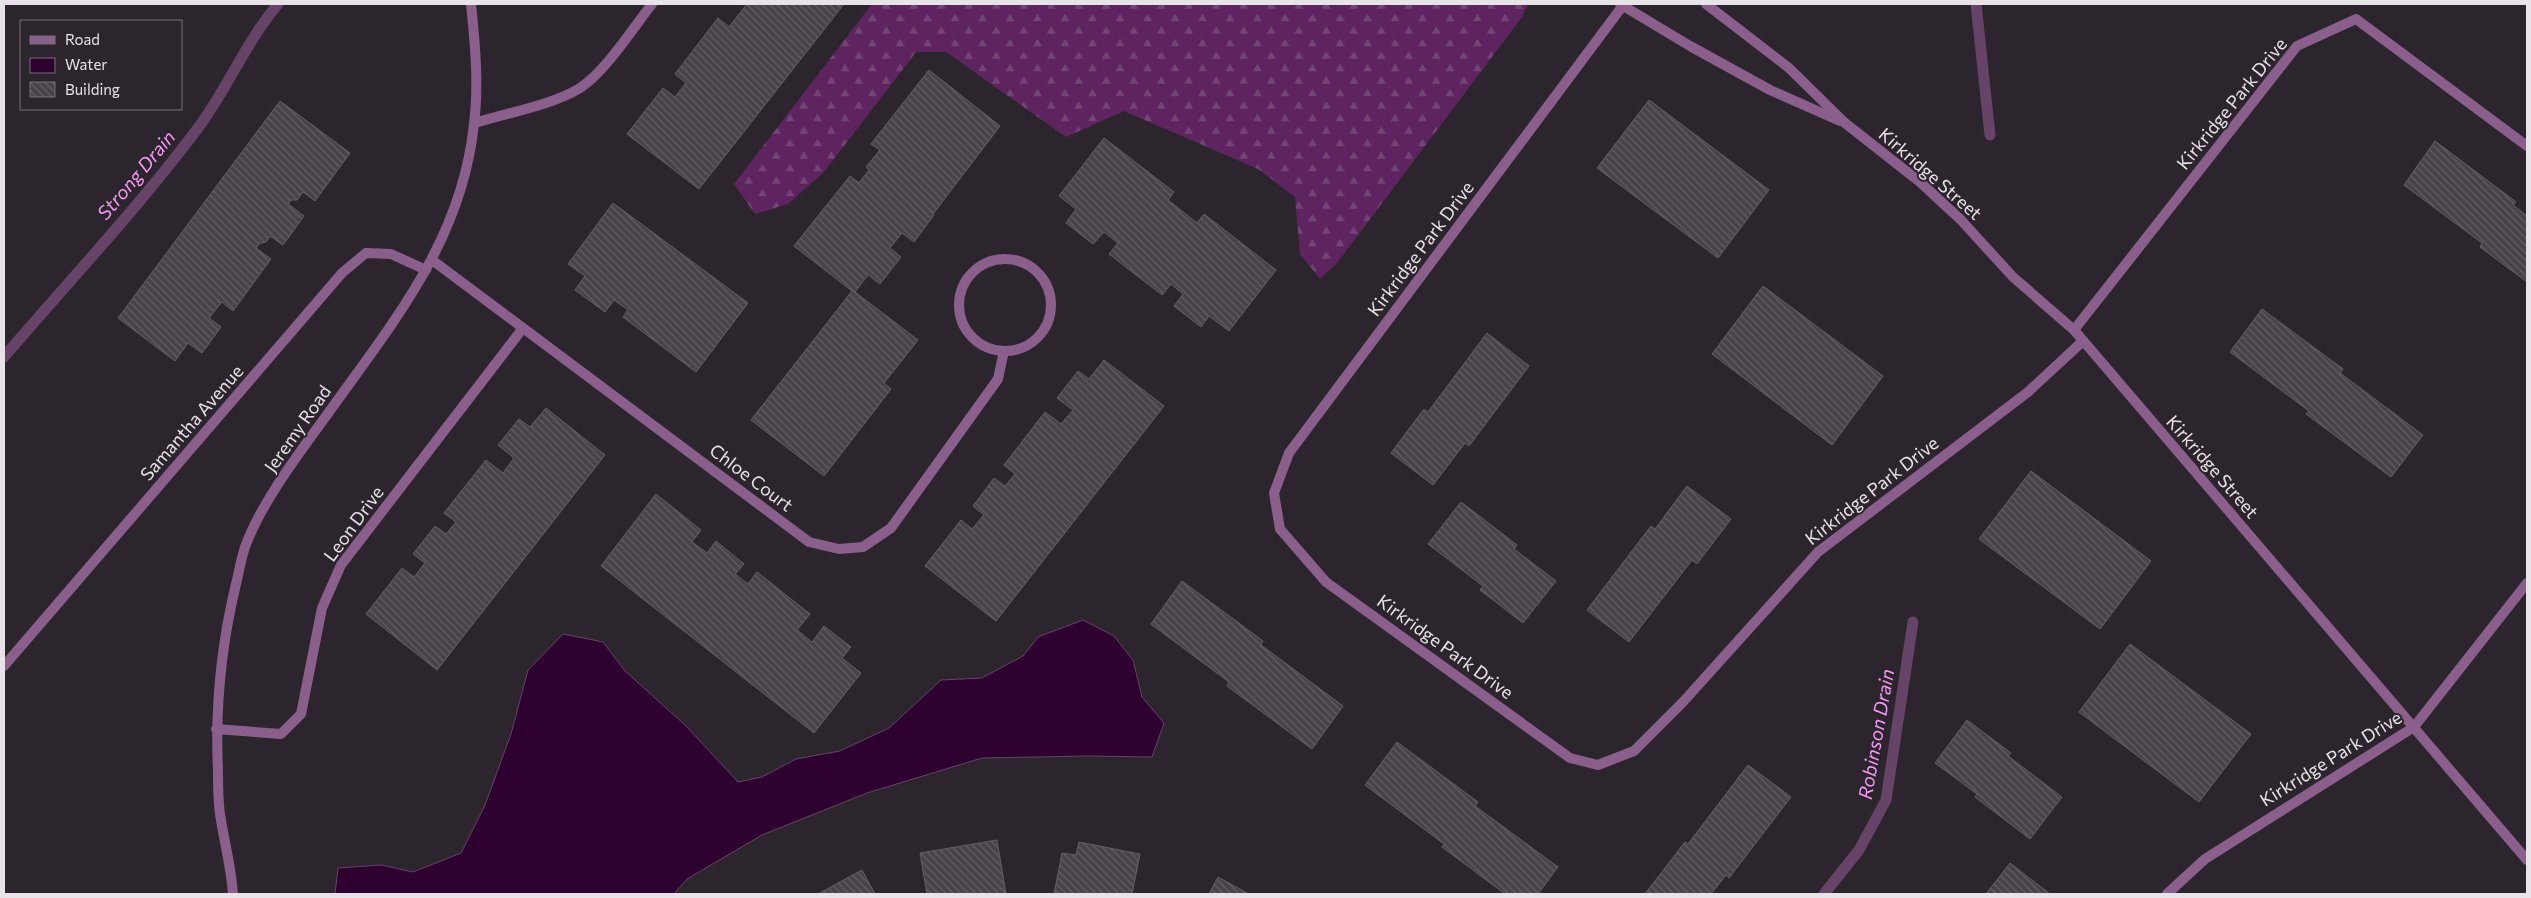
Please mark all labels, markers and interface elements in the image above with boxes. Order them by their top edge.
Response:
legend [20,20,182,110]
text: Road [65,30,100,48]
street label: Kirkridge Park Drive [2171,33,2291,174]
text: Water [65,55,107,73]
text: Building [65,80,120,98]
street label: Kirkridge Street [1875,123,1987,224]
water label: Strong Drain [92,125,180,224]
street label: Kirkridge Park Drive [1362,177,1478,320]
street label: Samantha Avenue [135,360,247,485]
street label: Jeremy Road [259,381,335,476]
street label: Kirkridge Street [2162,410,2263,522]
street label: Kirkridge Park Drive [1800,431,1942,549]
street label: Chloe Court [706,439,798,516]
street label: Leon Drive [318,481,388,565]
street label: Kirkridge Park Drive [1373,589,1518,703]
water label: Robinson Drain [1853,667,1898,801]
street label: Kirkridge Park Drive [2256,706,2405,811]

